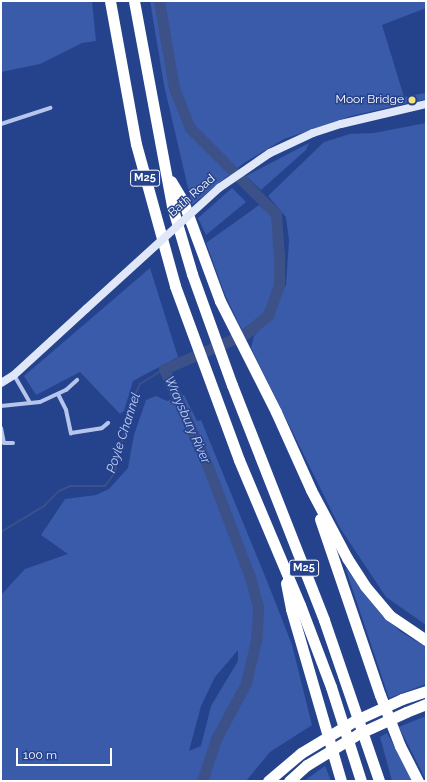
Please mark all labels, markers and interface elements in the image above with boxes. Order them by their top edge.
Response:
place label: Moor Bridge [335,93,404,107]
marker: Moor Bridge [407,95,417,105]
road number: M25 [130,169,160,187]
street label: Bath Road [166,172,218,220]
water label: Wraysbury River [161,374,213,466]
water label: Poyle Channel [104,391,144,475]
road number: M25 [289,559,319,577]
scale bar [18,740,114,766]
text: 100 m [23,748,57,762]

